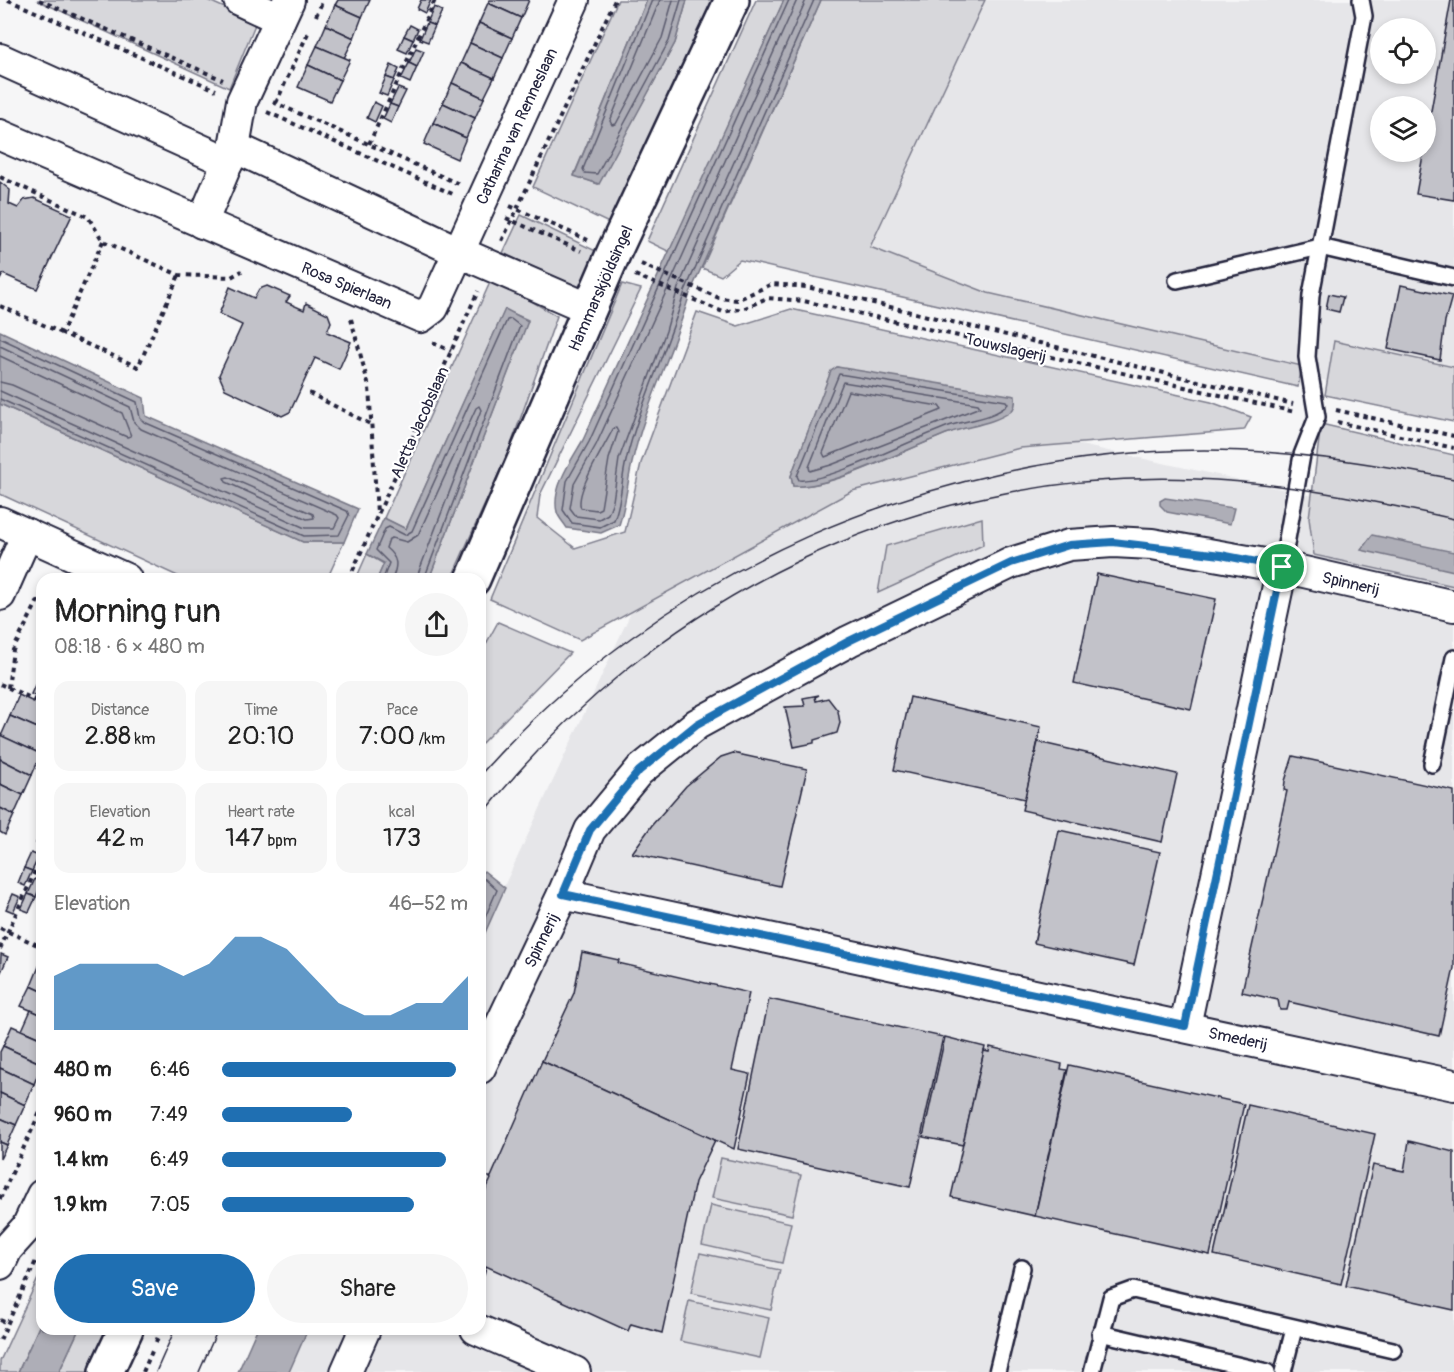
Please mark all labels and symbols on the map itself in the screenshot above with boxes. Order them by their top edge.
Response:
street label: Catharina van Renneslaan [472,45,562,208]
street label: Hammarskjöldsingel [564,222,638,354]
street label: Rosa Spierlaan [298,258,395,314]
street label: Touwslagerij [963,329,1048,367]
street label: Aletta Jacobslaan [386,364,453,481]
pin [1256,541,1307,592]
street label: Spinnerij [1320,568,1381,600]
street label: Spinnerij [520,910,564,971]
street label: Smederij [1206,1023,1269,1055]

